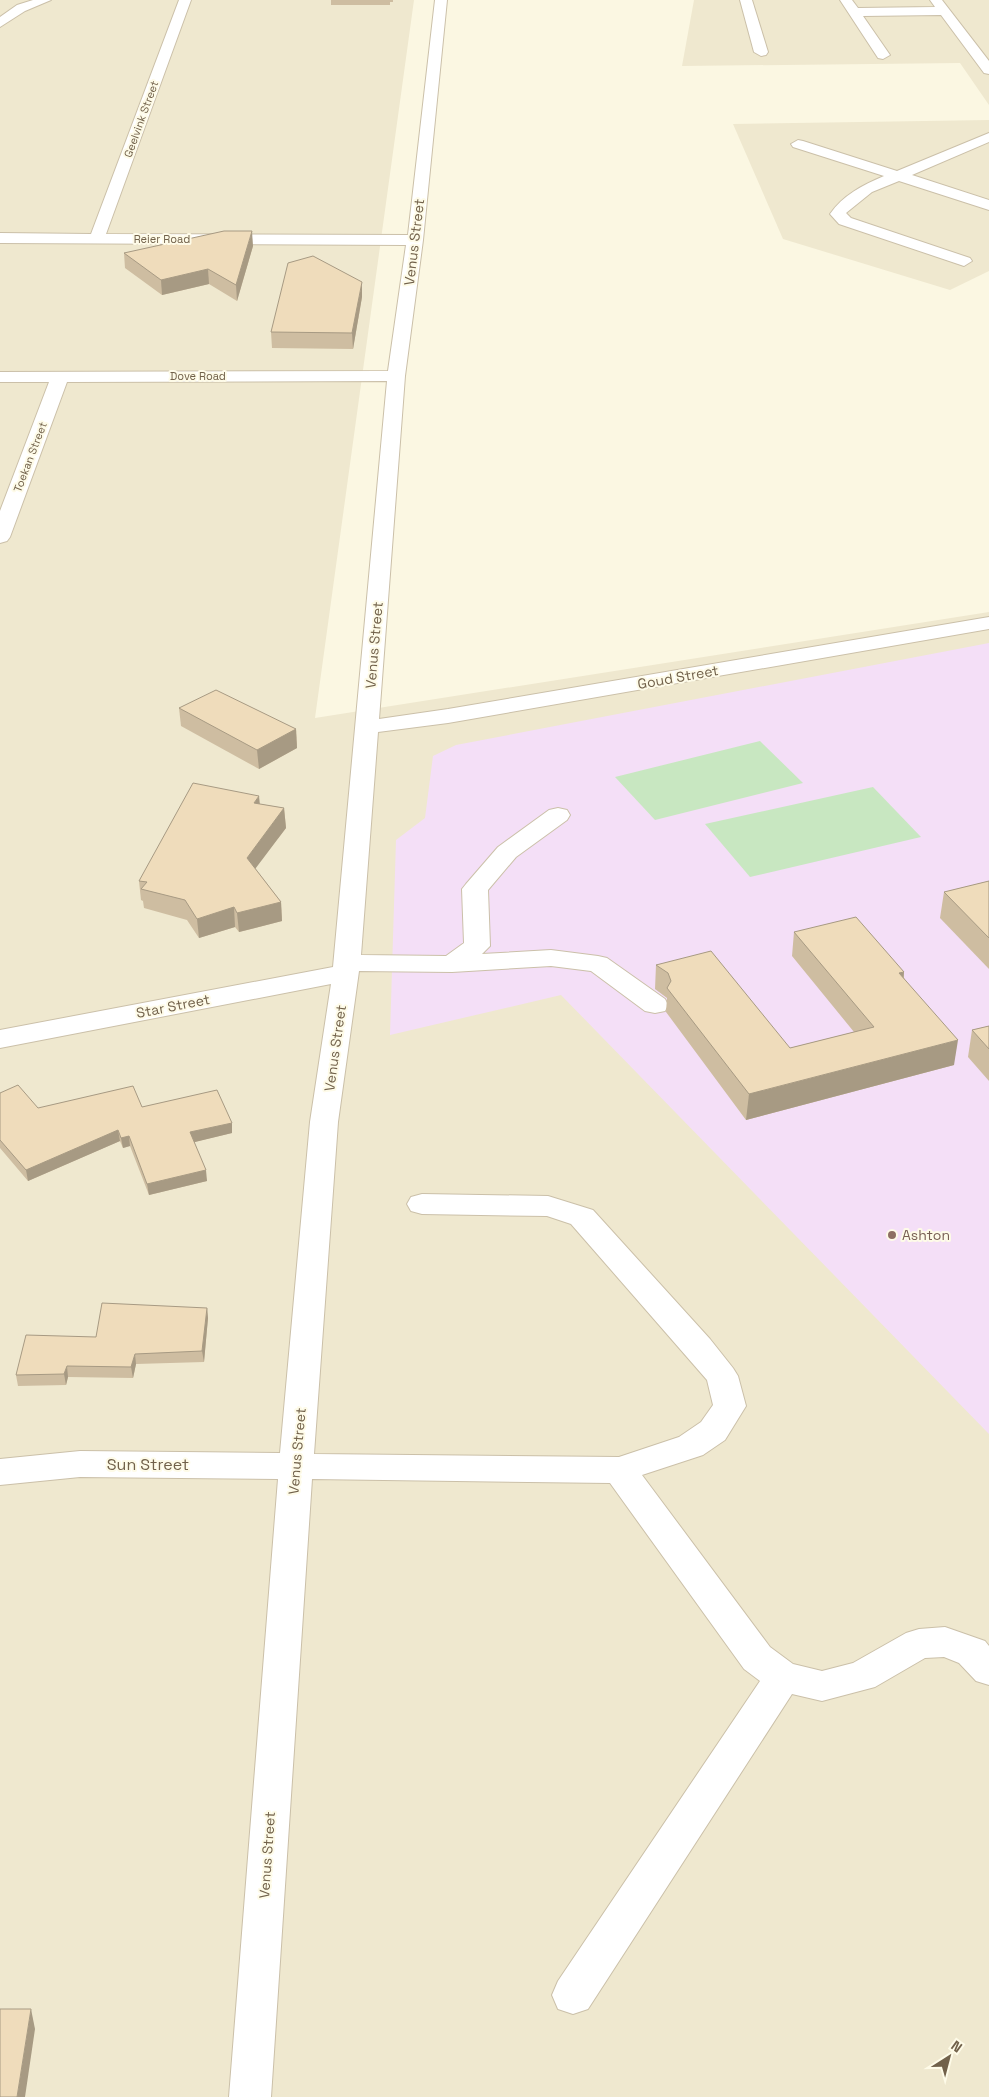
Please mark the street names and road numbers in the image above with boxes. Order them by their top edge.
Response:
street label: Geelvink Street [121,79,161,159]
street label: Venus Street [400,198,428,286]
street label: Reier Road [134,232,190,246]
street label: Dove Road [170,369,226,383]
street label: Toekan Street [10,420,50,494]
street label: Venus Street [361,601,387,689]
street label: Goud Street [636,661,720,693]
street label: Star Street [135,990,211,1022]
street label: Venus Street [320,1004,350,1092]
street label: Venus Street [284,1407,310,1495]
street label: Sun Street [107,1454,189,1475]
street label: Venus Street [255,1811,279,1899]

